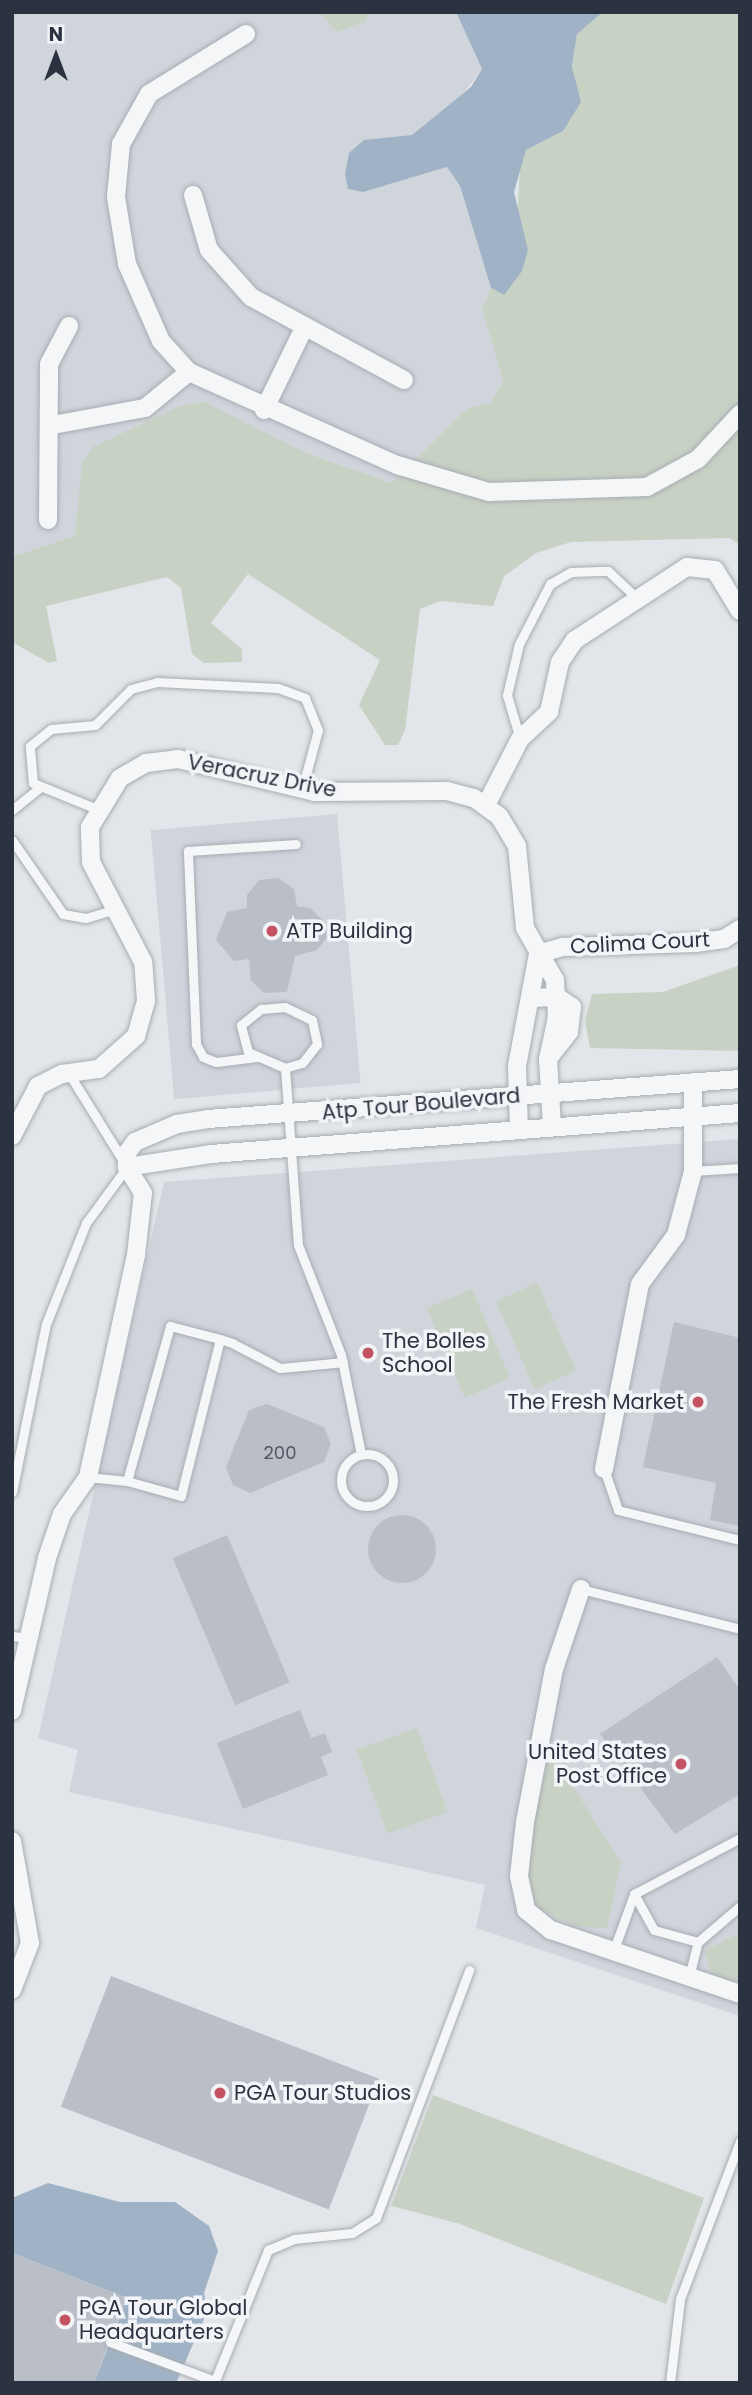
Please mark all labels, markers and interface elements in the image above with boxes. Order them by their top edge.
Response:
north arrow [21,21,91,91]
text: N [49,21,63,48]
street label: Veracruz Drive [185,749,339,803]
place label: ATP Building [286,918,413,944]
marker: ATP Building [264,923,280,939]
street label: Colima Court [569,927,711,959]
street label: Atp Tour Boulevard [321,1083,521,1125]
place label: The Bolles School [382,1328,486,1378]
marker: The Bolles School [360,1345,376,1361]
place label: The Fresh Market [508,1389,684,1415]
marker: The Fresh Market [690,1394,706,1410]
house number: 200 [264,1442,296,1464]
place label: United States Post Office [528,1739,667,1789]
marker: United States Post Office [673,1756,689,1772]
place label: PGA Tour Studios [234,2080,411,2106]
marker: PGA Tour Studios [212,2085,228,2101]
place label: PGA Tour Global Headquarters [79,2295,247,2345]
marker: PGA Tour Global Headquarters [57,2312,73,2328]

